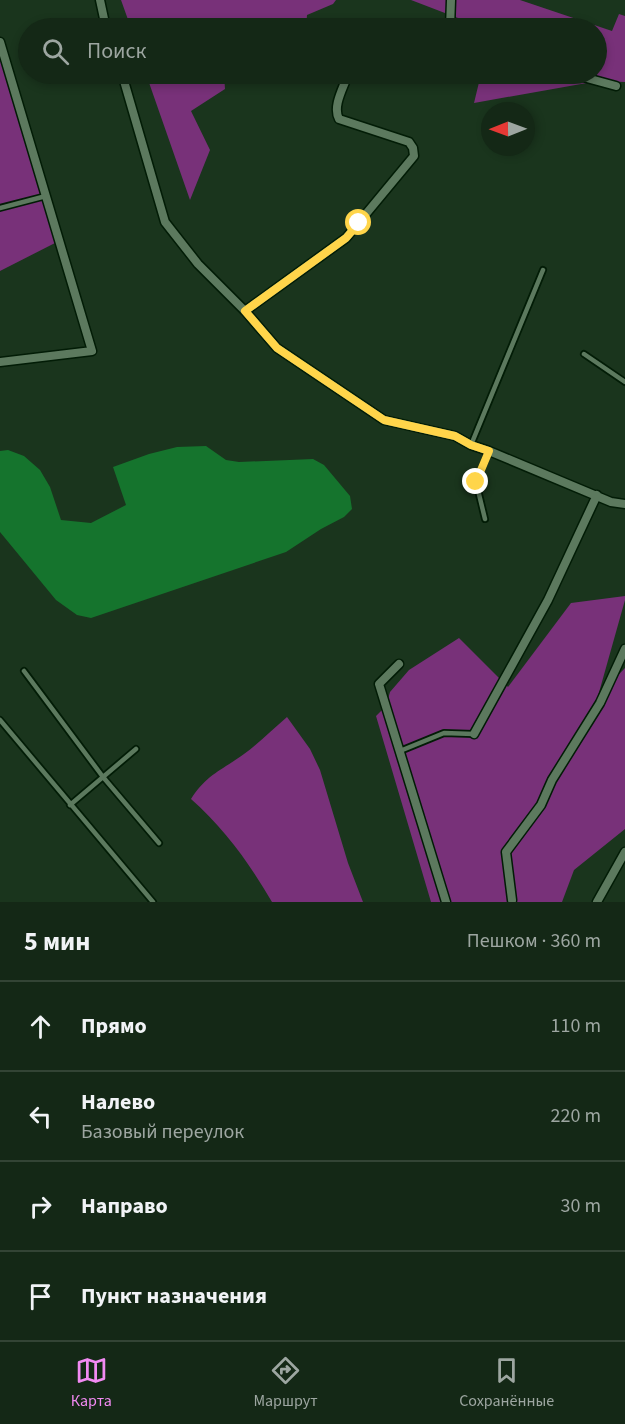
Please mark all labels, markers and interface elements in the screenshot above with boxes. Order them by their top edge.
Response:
search box [18,18,607,84]
icon: search [39,35,72,68]
text: Поиск [87,35,146,67]
north arrow [481,102,535,156]
route start [345,209,371,235]
route end [462,468,488,494]
text: 5 мин [24,923,90,960]
text: Пешком · 360 m [467,927,601,955]
icon: ahead [24,1010,57,1043]
text: Прямо [81,1010,147,1042]
text: 110 m [551,1012,601,1040]
text: Налево [81,1086,155,1118]
icon: left [24,1100,57,1133]
text: 220 m [551,1102,601,1130]
text: Базовый переулок [81,1118,244,1146]
icon: right [24,1190,57,1223]
text: Направо [81,1190,168,1222]
text: 30 m [561,1192,601,1220]
icon: arrive [24,1280,57,1313]
text: Пункт назначения [81,1280,267,1312]
tab: Карта [71,1354,112,1412]
tab: Маршрут [253,1354,318,1412]
tab: Сохранённые [459,1354,554,1412]

